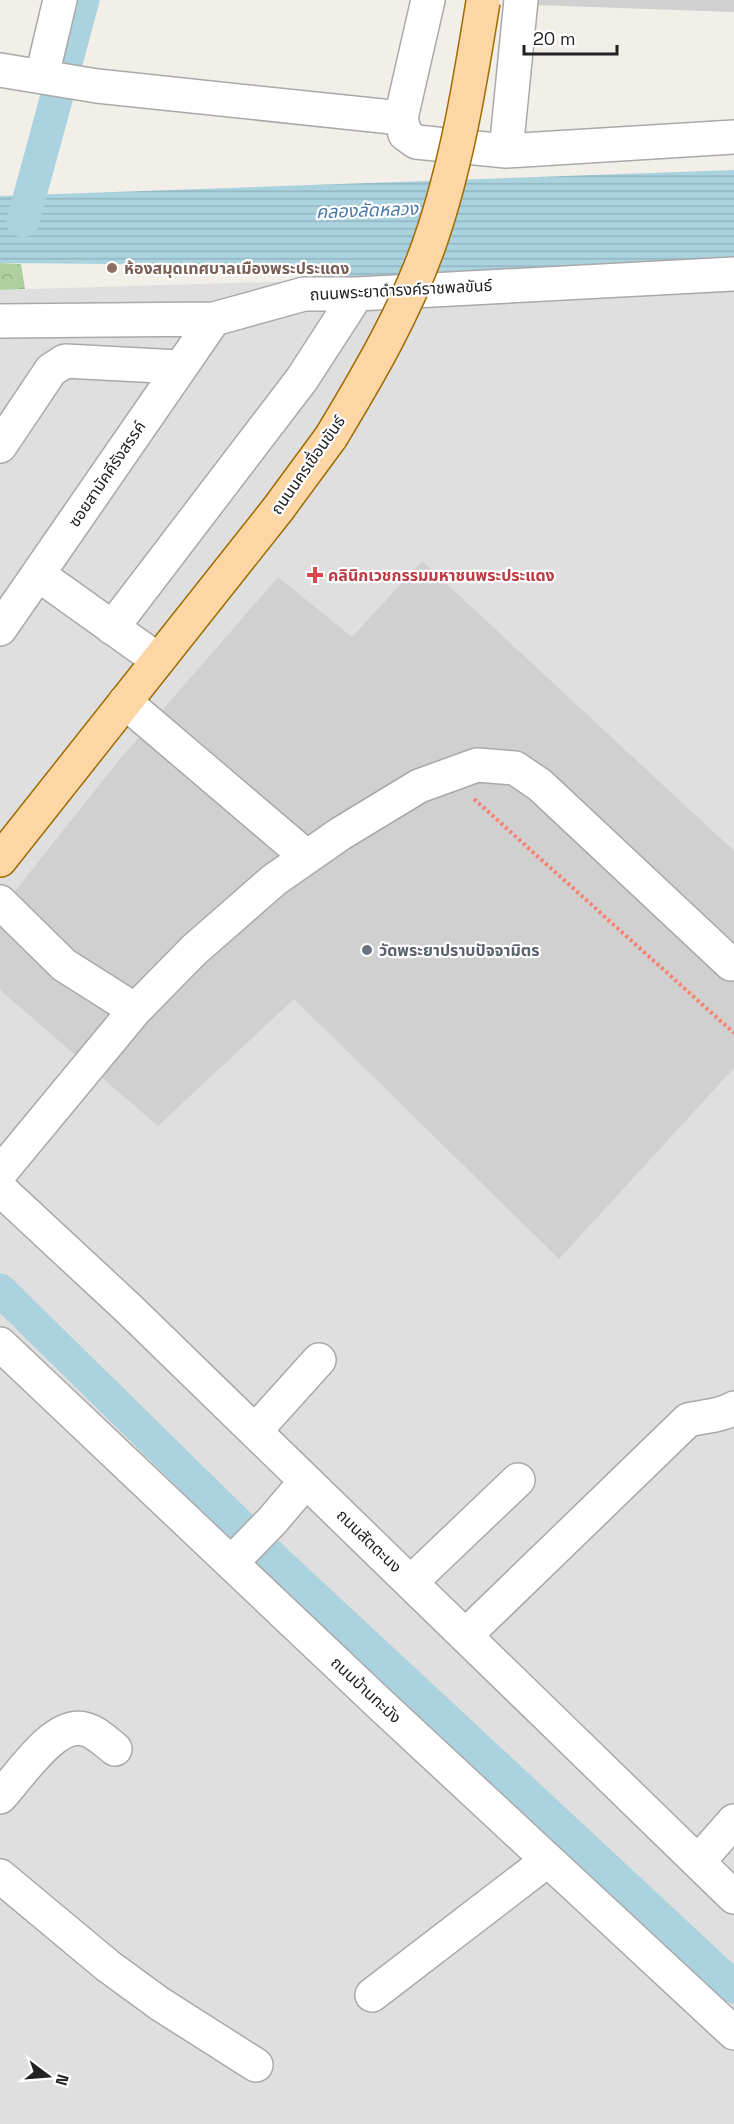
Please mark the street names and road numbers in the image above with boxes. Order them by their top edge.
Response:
street label: ถนนพระยาดำรงค์ราชพลขันธ์ [309,275,493,305]
street label: ถนนนครเขื่อนขันธ์ [265,411,350,519]
street label: ซอยสามัคคีรังสรรค์ [64,417,150,531]
street label: ถนนสัตตะนง [332,1505,406,1577]
street label: ถนนบ้านทะมัง [326,1652,406,1728]

